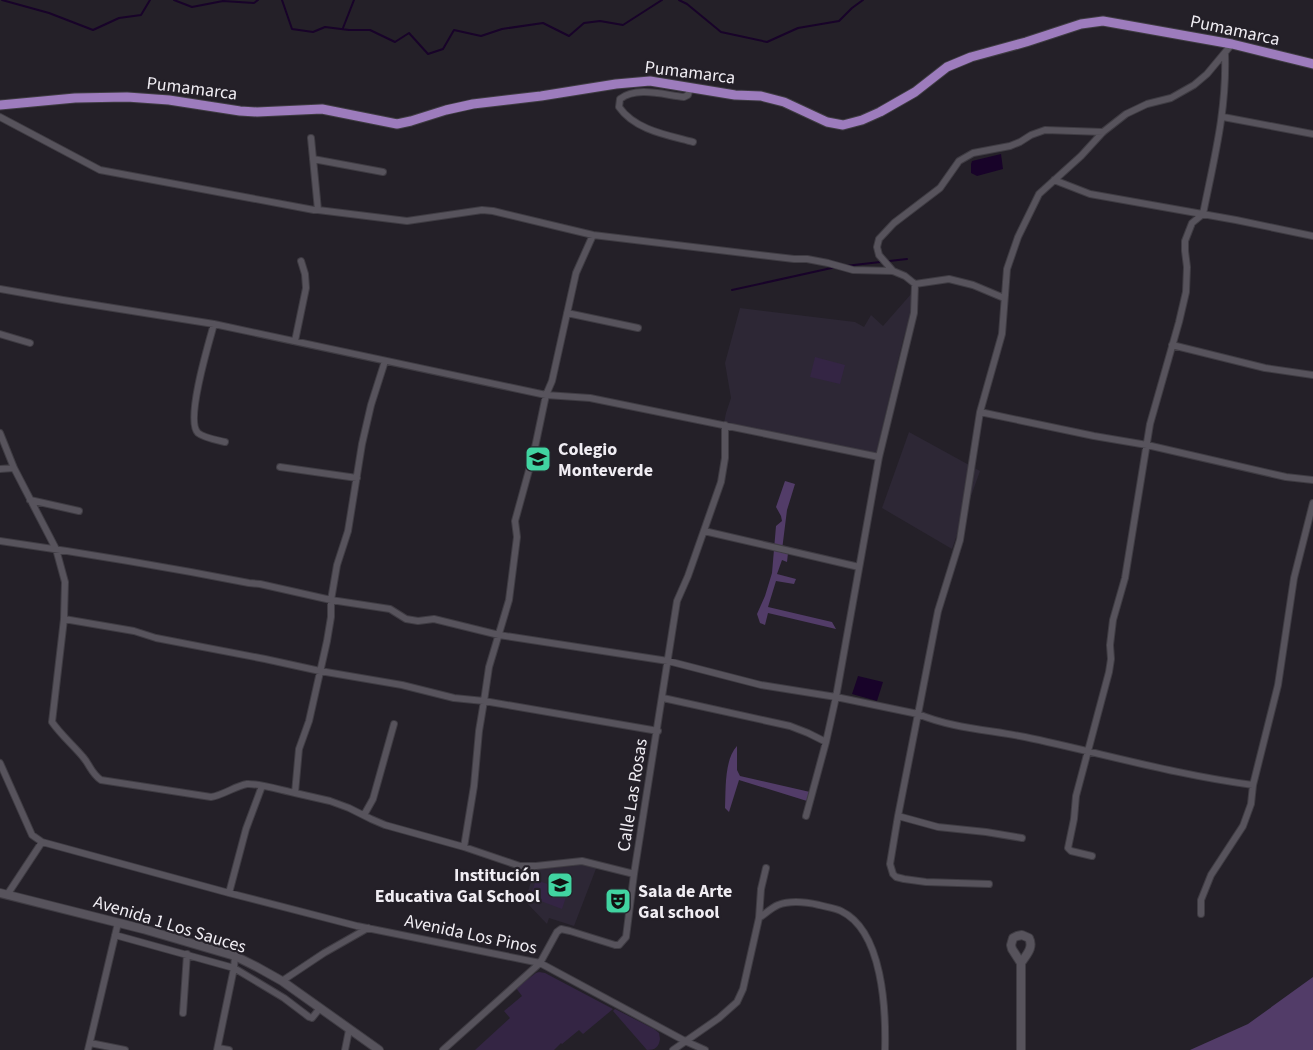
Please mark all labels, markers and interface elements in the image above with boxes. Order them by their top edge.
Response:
street label: Pumamarca [1188,9,1282,52]
street label: Pumamarca [643,55,737,90]
street label: Pumamarca [145,71,239,106]
place label: Colegio Monteverde [558,437,653,483]
school or university icon: Colegio Monteverde [523,444,553,474]
street label: Calle Las Rosas [611,737,654,853]
place label: Institución Educativa Gal School [375,863,540,909]
school or university icon: Institución Educativa Gal School [545,870,575,900]
place label: Sala de Arte Gal school [638,879,732,925]
theatre icon: Sala de Arte Gal school [603,886,633,916]
street label: Avenida 1 Los Sauces [90,889,249,960]
street label: Avenida Los Pinos [402,908,540,961]

